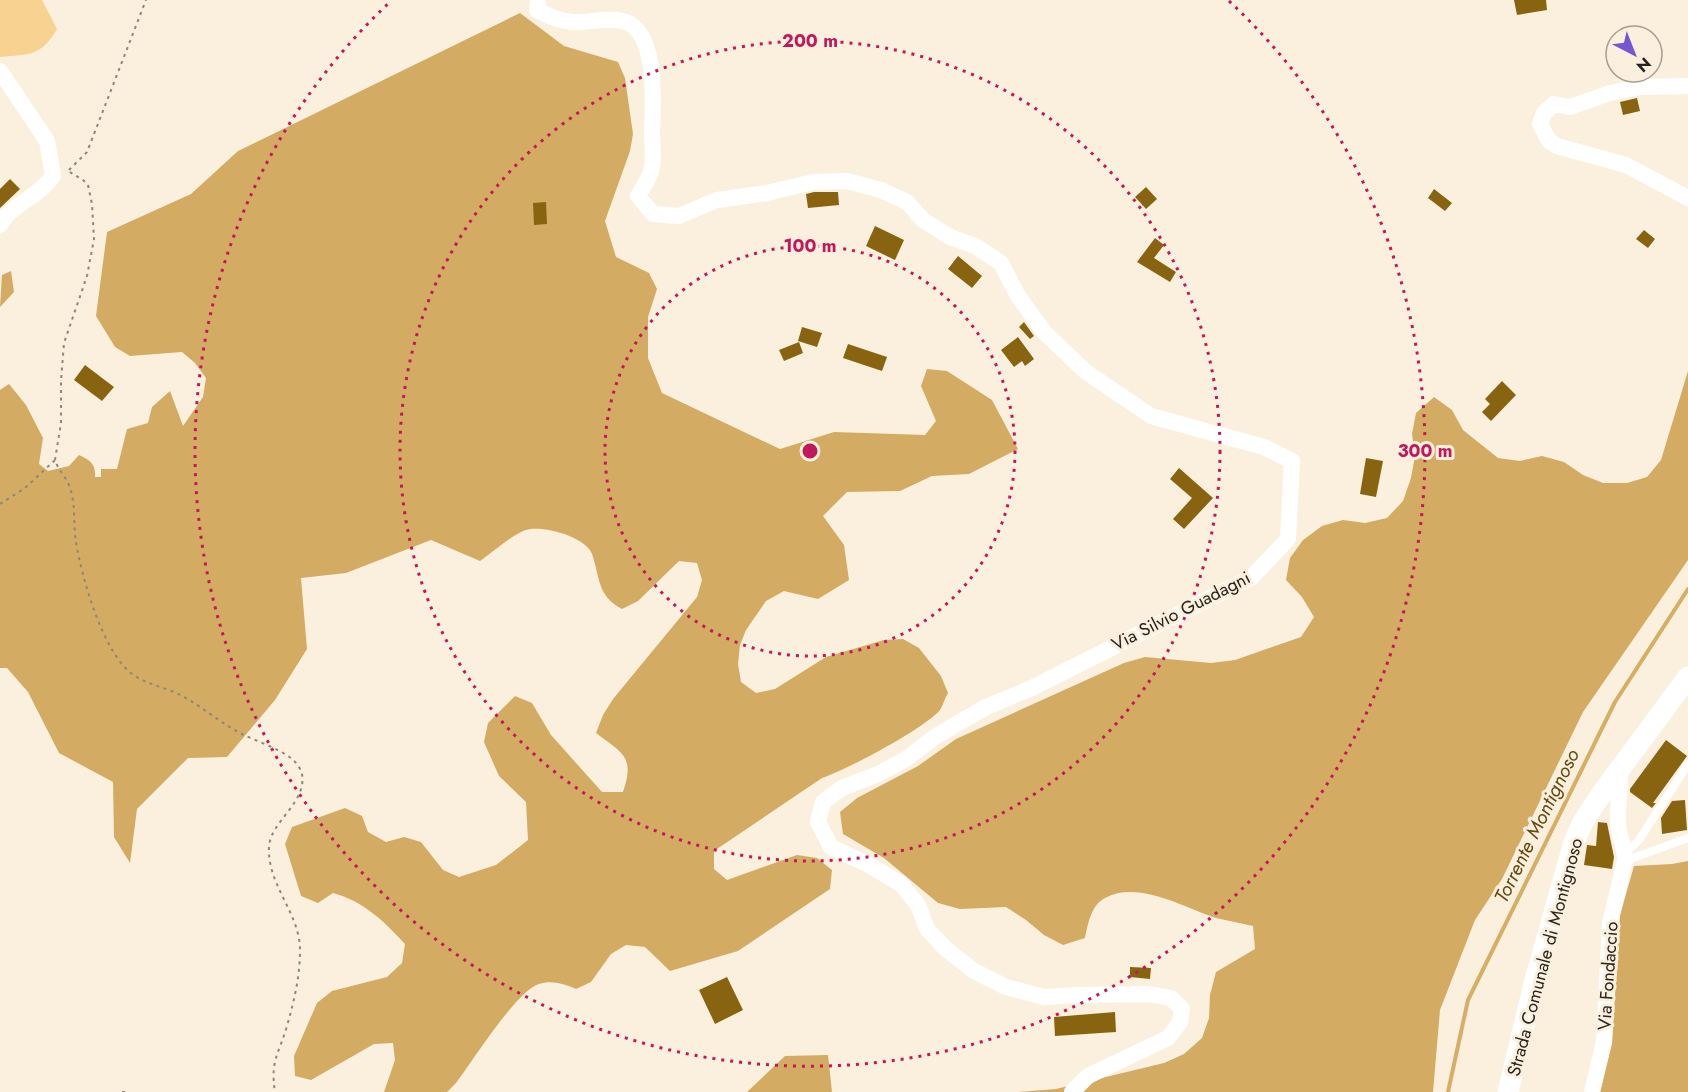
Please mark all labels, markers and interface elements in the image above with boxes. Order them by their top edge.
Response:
north arrow [1604,24,1664,84]
text: 200 m [782,28,838,54]
text: N [1631,52,1656,78]
text: 100 m [783,233,837,259]
text: 300 m [1397,438,1453,464]
centre of rings [800,441,820,461]
street label: Via Silvio Guadagni [1107,565,1255,657]
water label: Torrente Montignoso [1487,744,1587,908]
street label: Strada Comunale di Montignoso [1501,835,1589,1079]
street label: Via Fondaccio [1591,921,1625,1031]

